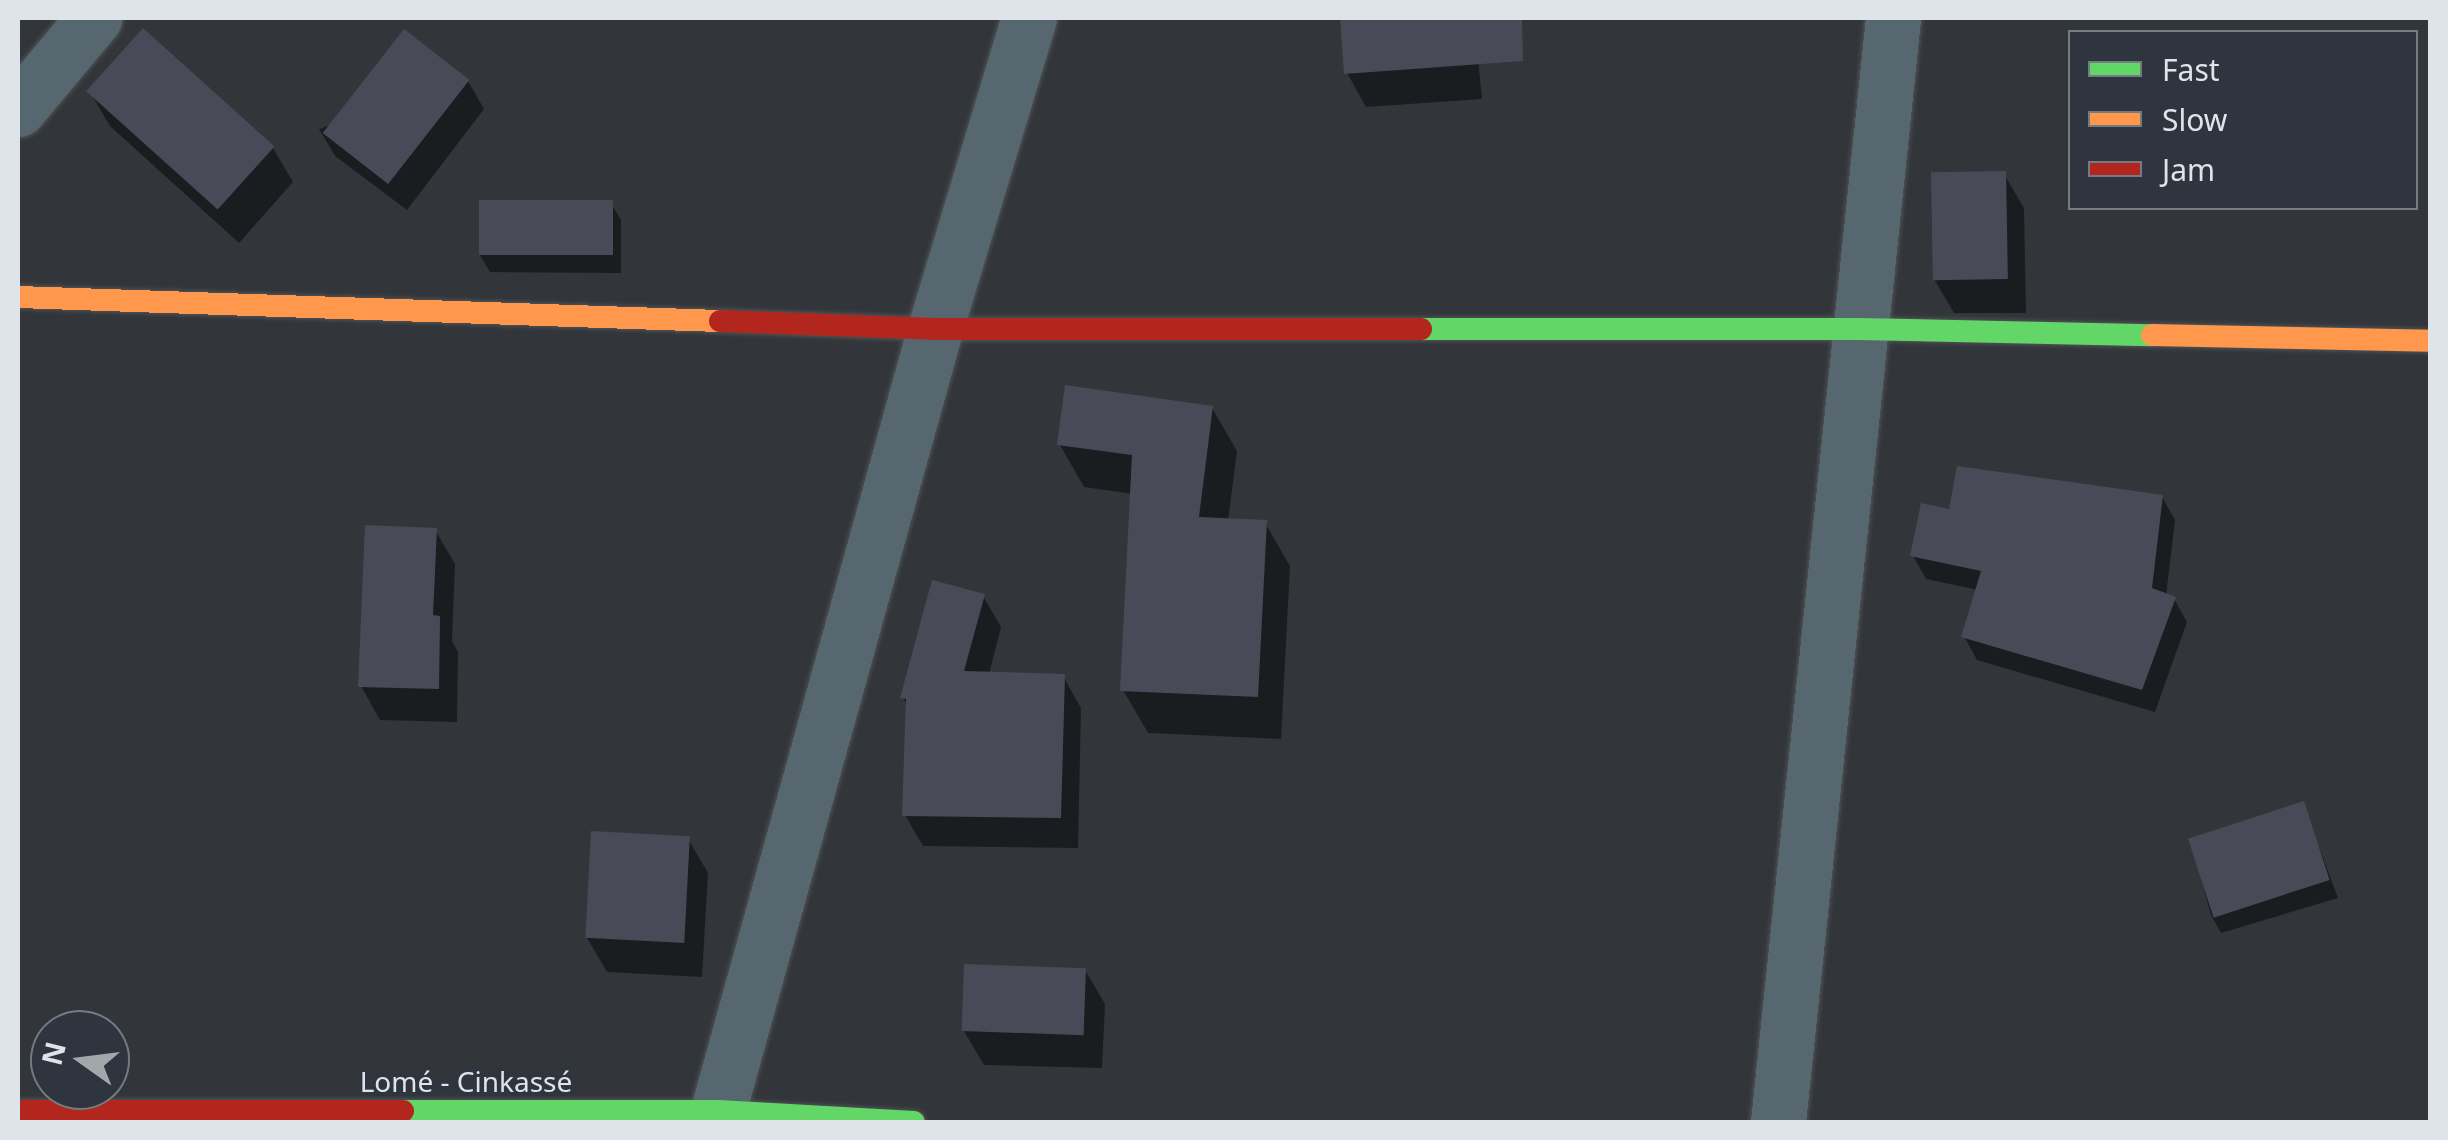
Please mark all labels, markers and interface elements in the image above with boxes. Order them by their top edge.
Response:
legend [2068,30,2418,210]
text: Fast [2162,49,2220,90]
text: Slow [2162,99,2227,140]
text: Jam [2162,149,2215,190]
north arrow [30,1010,130,1110]
text: N [32,1038,74,1069]
street label: Lomé - Cinkassé [360,1064,572,1098]

